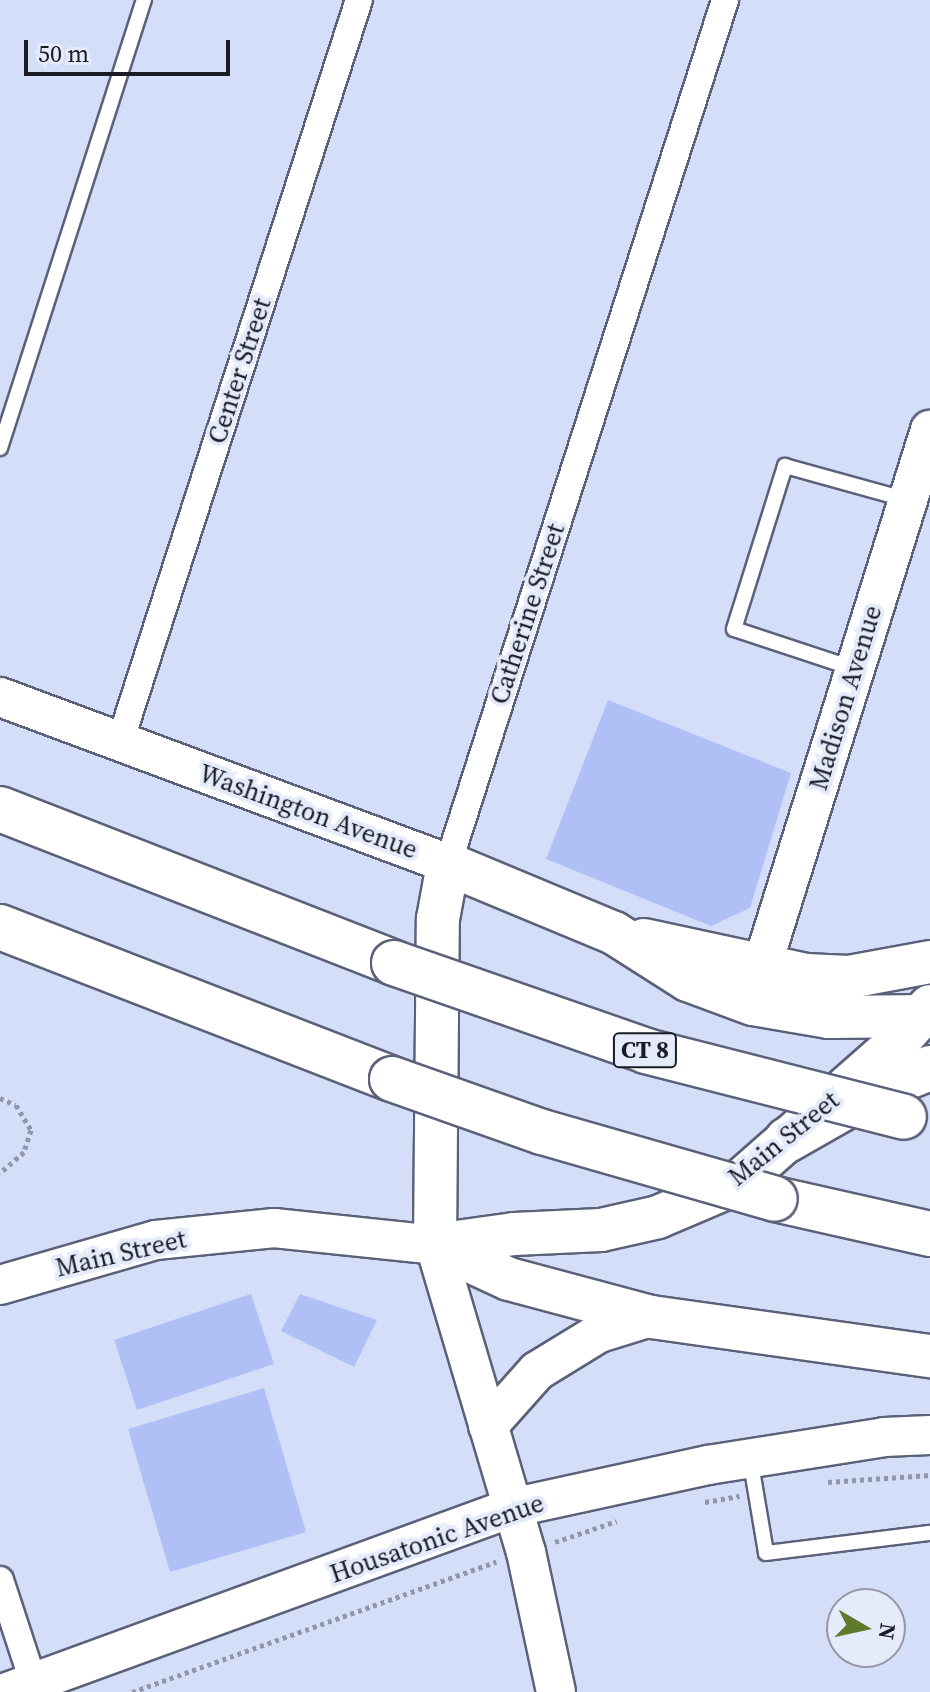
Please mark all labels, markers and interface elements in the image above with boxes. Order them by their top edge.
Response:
scale bar [28,24,234,74]
text: 50 m [38,37,89,70]
street label: Center Street [202,294,278,448]
street label: Catherine Street [484,520,572,708]
street label: Madison Avenue [803,602,889,794]
street label: Washington Avenue [195,758,421,866]
road number: CT 8 [611,1030,679,1070]
street label: Main Street [723,1085,845,1193]
street label: Main Street [53,1224,189,1284]
street label: Housatonic Avenue [326,1488,548,1590]
north arrow [826,1588,906,1668]
text: N [872,1621,904,1642]

